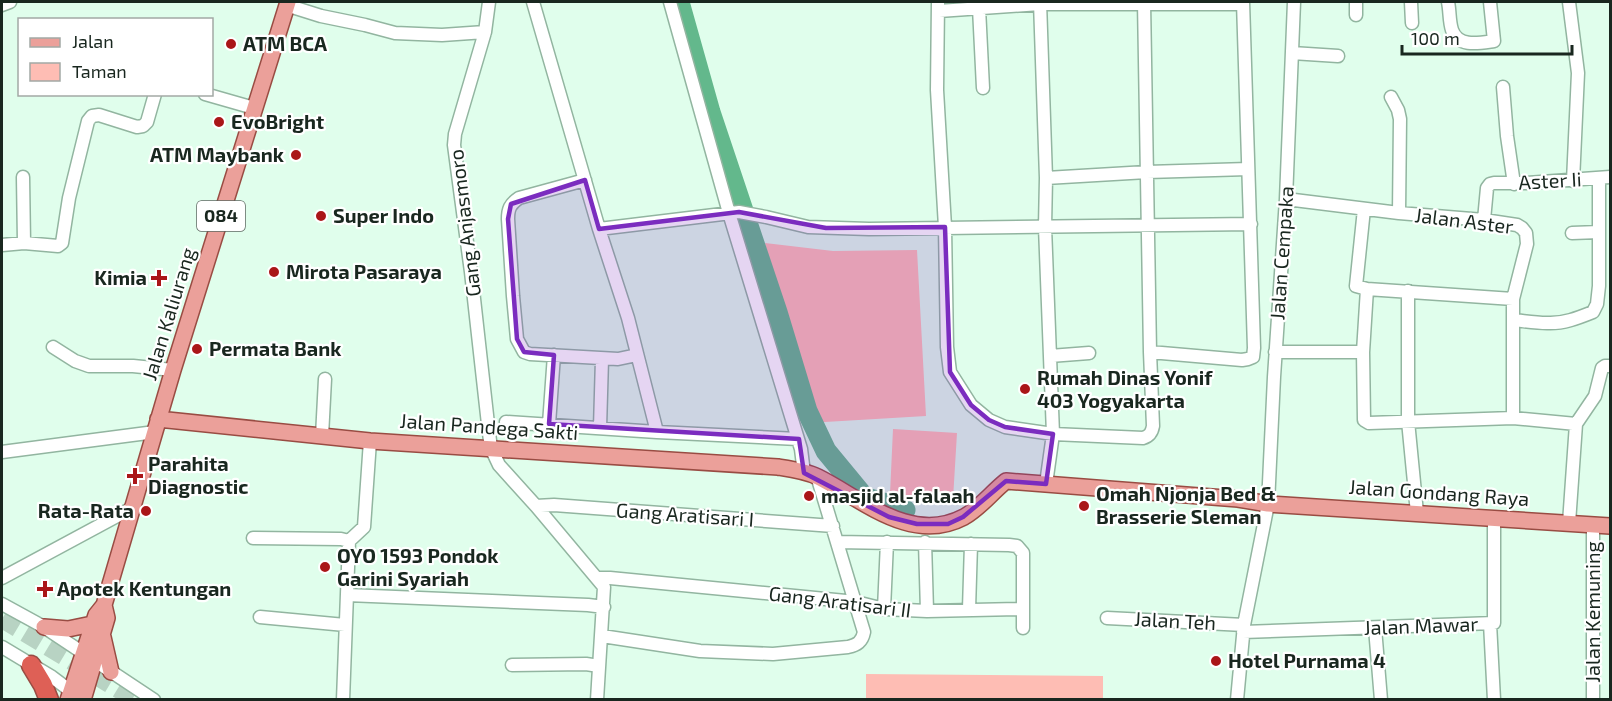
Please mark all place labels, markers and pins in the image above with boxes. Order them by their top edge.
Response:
place label: ATM BCA [243,31,328,55]
marker: ATM BCA [224,37,238,51]
place label: EvoBright [231,109,324,133]
marker: EvoBright [212,115,226,129]
place label: ATM Maybank [150,142,285,167]
marker: ATM Maybank [289,148,303,162]
place label: Super Indo [333,203,434,227]
marker: Super Indo [314,209,328,223]
place label: Mirota Pasaraya [286,259,442,284]
place label: Kimia [94,265,147,289]
marker: Mirota Pasaraya [267,265,281,279]
marker: Kimia [152,271,166,285]
place label: Permata Bank [209,336,342,360]
marker: Permata Bank [190,342,204,356]
place label: Rumah Dinas Yonif 403 Yogyakarta [1037,365,1213,413]
marker: Rumah Dinas Yonif 403 Yogyakarta [1018,382,1032,396]
place label: Parahita Diagnostic [148,451,249,498]
marker: Parahita Diagnostic [126,467,144,485]
place label: Omah Njonja Bed & Brasserie Sleman [1096,481,1276,528]
place label: masjid al-falaah [821,483,975,507]
marker: masjid al-falaah [802,489,816,503]
place label: Rata-Rata [38,498,134,522]
marker: Omah Njonja Bed & Brasserie Sleman [1077,499,1091,513]
marker: Rata-Rata [139,504,153,518]
place label: OYO 1593 Pondok Garini Syariah [337,543,499,591]
marker: OYO 1593 Pondok Garini Syariah [318,560,332,574]
place label: Apotek Kentungan [57,576,231,600]
marker: Apotek Kentungan [38,582,52,596]
place label: Hotel Purnama 4 [1228,648,1386,672]
marker: Hotel Purnama 4 [1209,654,1223,668]

